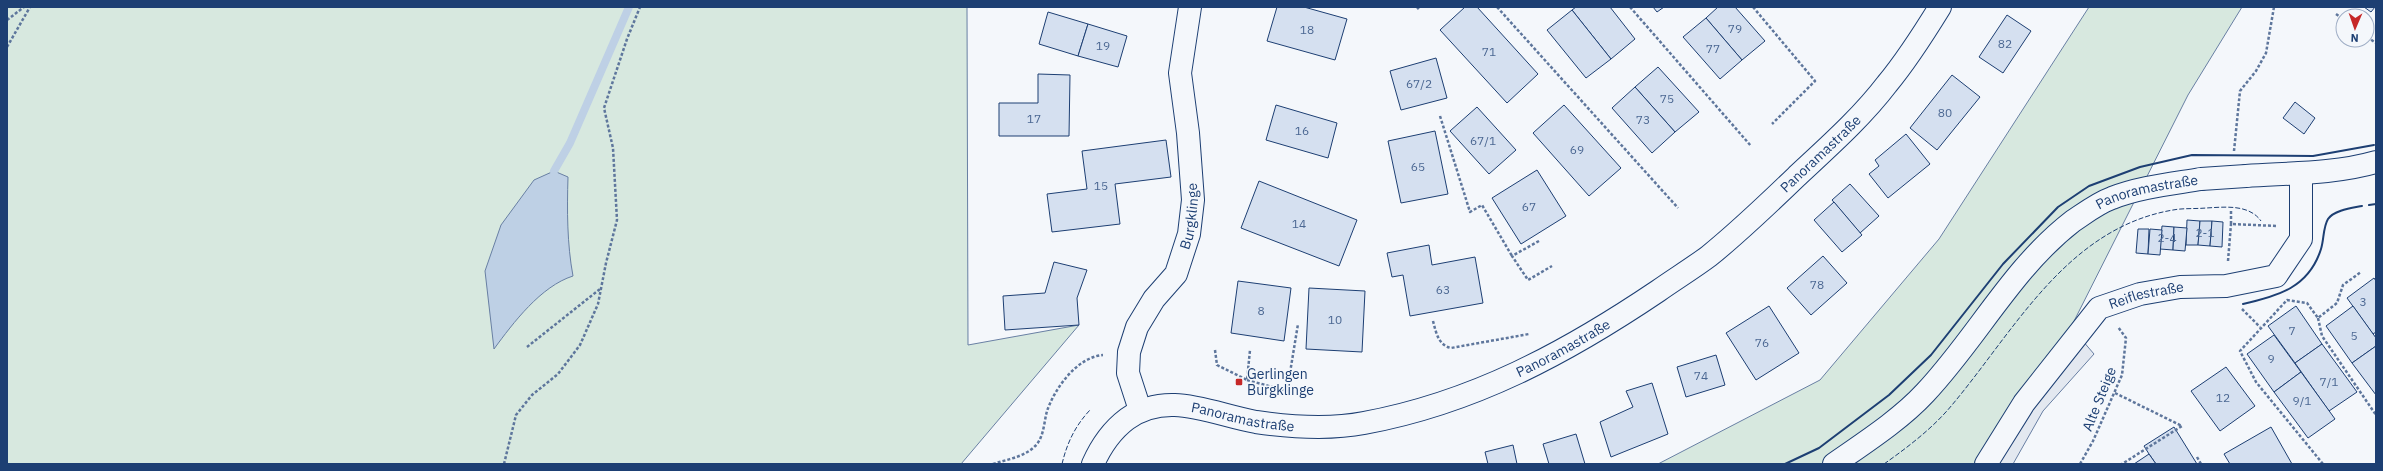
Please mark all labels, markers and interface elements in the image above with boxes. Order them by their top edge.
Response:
north arrow [2335,8,2375,48]
house number: 79 [1728,21,1742,36]
house number: 18 [1300,22,1314,37]
text: N [2350,31,2359,45]
house number: 82 [1998,36,2012,51]
house number: 19 [1096,38,1110,53]
house number: 77 [1706,41,1720,56]
house number: 71 [1482,44,1496,59]
house number: 67/2 [1406,76,1432,91]
house number: 75 [1660,91,1674,106]
house number: 80 [1938,105,1952,120]
house number: 17 [1027,111,1041,126]
street label: Panoramastraße [1776,111,1865,196]
house number: 73 [1636,112,1650,127]
house number: 16 [1295,123,1309,138]
house number: 67/1 [1470,133,1496,148]
house number: 69 [1570,142,1584,157]
house number: 65 [1411,159,1425,174]
street label: Panoramastraße [2092,171,2199,213]
house number: 15 [1094,178,1108,193]
street label: Burgklinge [1176,182,1202,252]
house number: 67 [1522,199,1536,214]
house number: 14 [1292,216,1306,231]
house number: 2-1 [2195,225,2215,240]
house number: 2-4 [2157,230,2177,245]
house number: 78 [1810,277,1824,292]
street label: Reiflestraße [2106,277,2185,313]
house number: 63 [1436,282,1450,297]
house number: 3 [2359,294,2367,309]
house number: 8 [1257,303,1265,318]
house number: 10 [1328,312,1342,327]
street label: Panoramastraße [1513,315,1614,381]
house number: 7 [2288,323,2296,338]
house number: 5 [2350,328,2358,343]
house number: 76 [1755,335,1769,350]
house number: 9 [2267,351,2275,366]
street label: Alte Steige [2078,364,2120,434]
place label: Gerlingen Burgklinge [1247,365,1314,399]
house number: 74 [1694,368,1708,383]
house number: 7/1 [2320,374,2339,389]
marker: Gerlingen Burgklinge [1234,377,1244,387]
house number: 12 [2216,390,2230,405]
house number: 9/1 [2293,393,2312,408]
street label: Panoramastraße [1190,398,1295,435]

